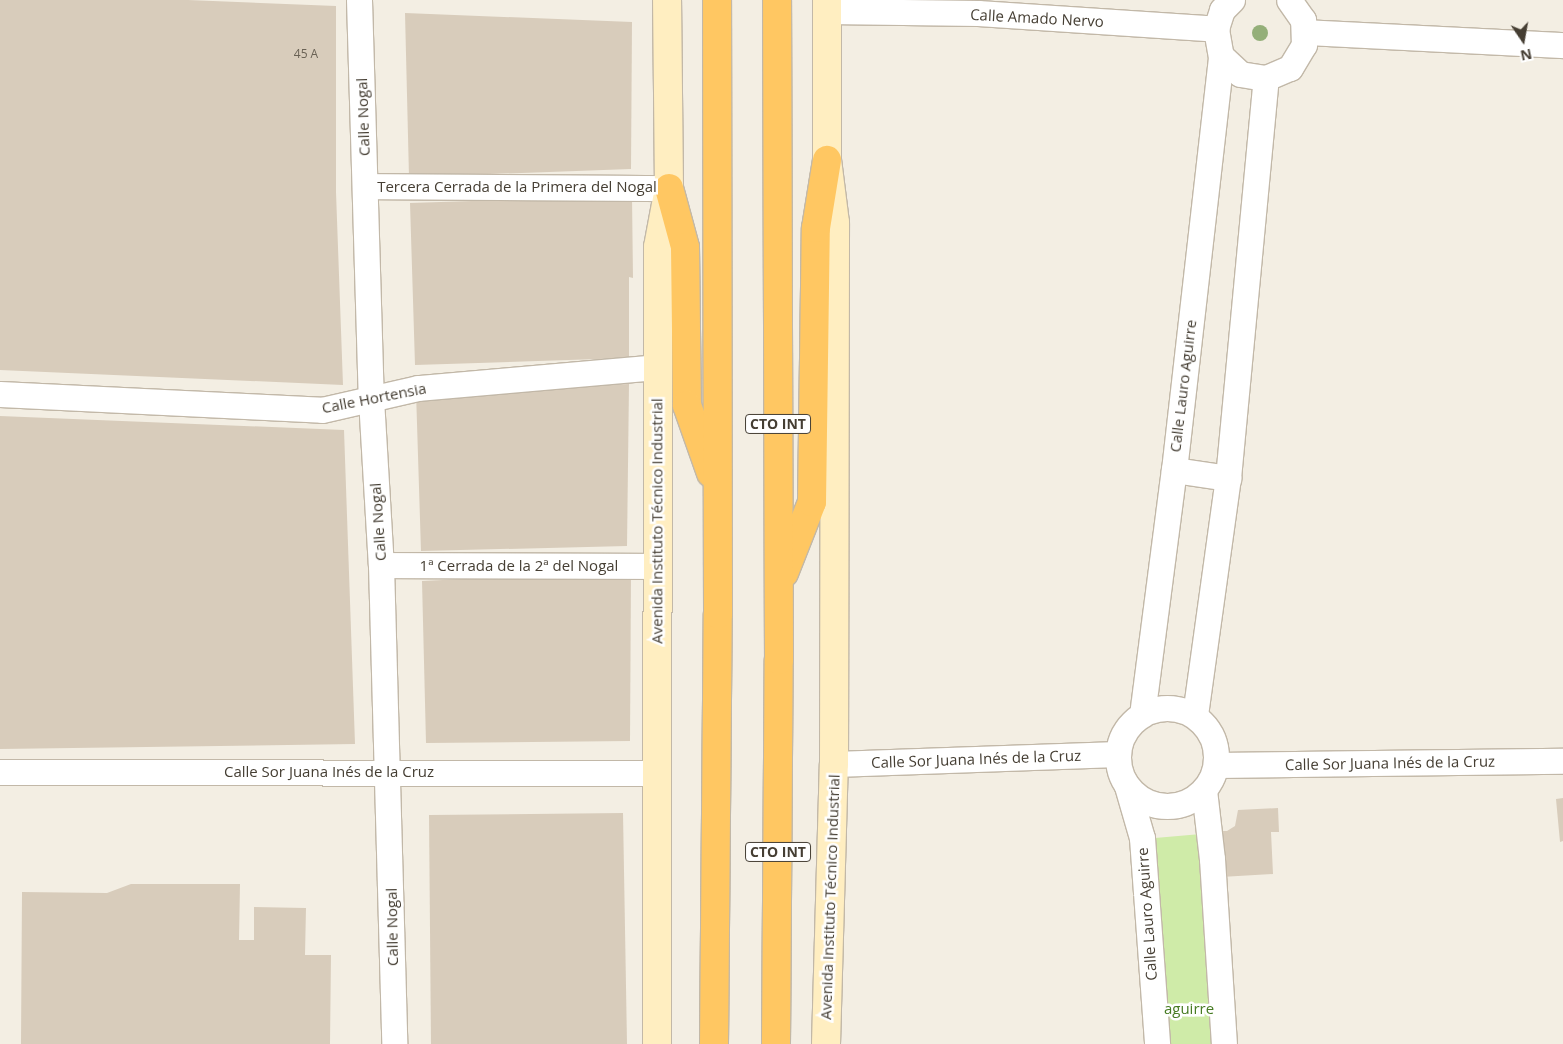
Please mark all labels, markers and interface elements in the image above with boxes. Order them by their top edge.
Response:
street label: Calle Amado Nervo [970,6,1104,30]
north arrow [1498,15,1548,65]
text: N [1519,45,1534,66]
house number: 45 A [294,47,318,61]
street label: Calle Nogal [353,78,373,156]
street label: Tercera Cerrada de la Primera del Nogal [377,178,657,196]
street label: Calle Lauro Aguirre [1166,319,1200,453]
street label: Calle Hortensia [320,379,428,417]
street label: Avenida Instituto Técnico Industrial [648,398,666,644]
road number: CTO INT [744,412,812,436]
street label: Calle Nogal [366,482,390,562]
street label: 1ª Cerrada de la 2ª del Nogal [420,557,618,575]
street label: Calle Sor Juana Inés de la Cruz [871,746,1081,772]
street label: Calle Sor Juana Inés de la Cruz [1285,752,1495,774]
street label: Calle Sor Juana Inés de la Cruz [224,763,434,781]
street label: Avenida Instituto Técnico Industrial [817,774,843,1020]
road number: CTO INT [744,840,812,864]
street label: Calle Lauro Aguirre [1133,847,1161,981]
street label: Calle Nogal [382,888,402,966]
park label: aguirre [1164,1000,1214,1018]

